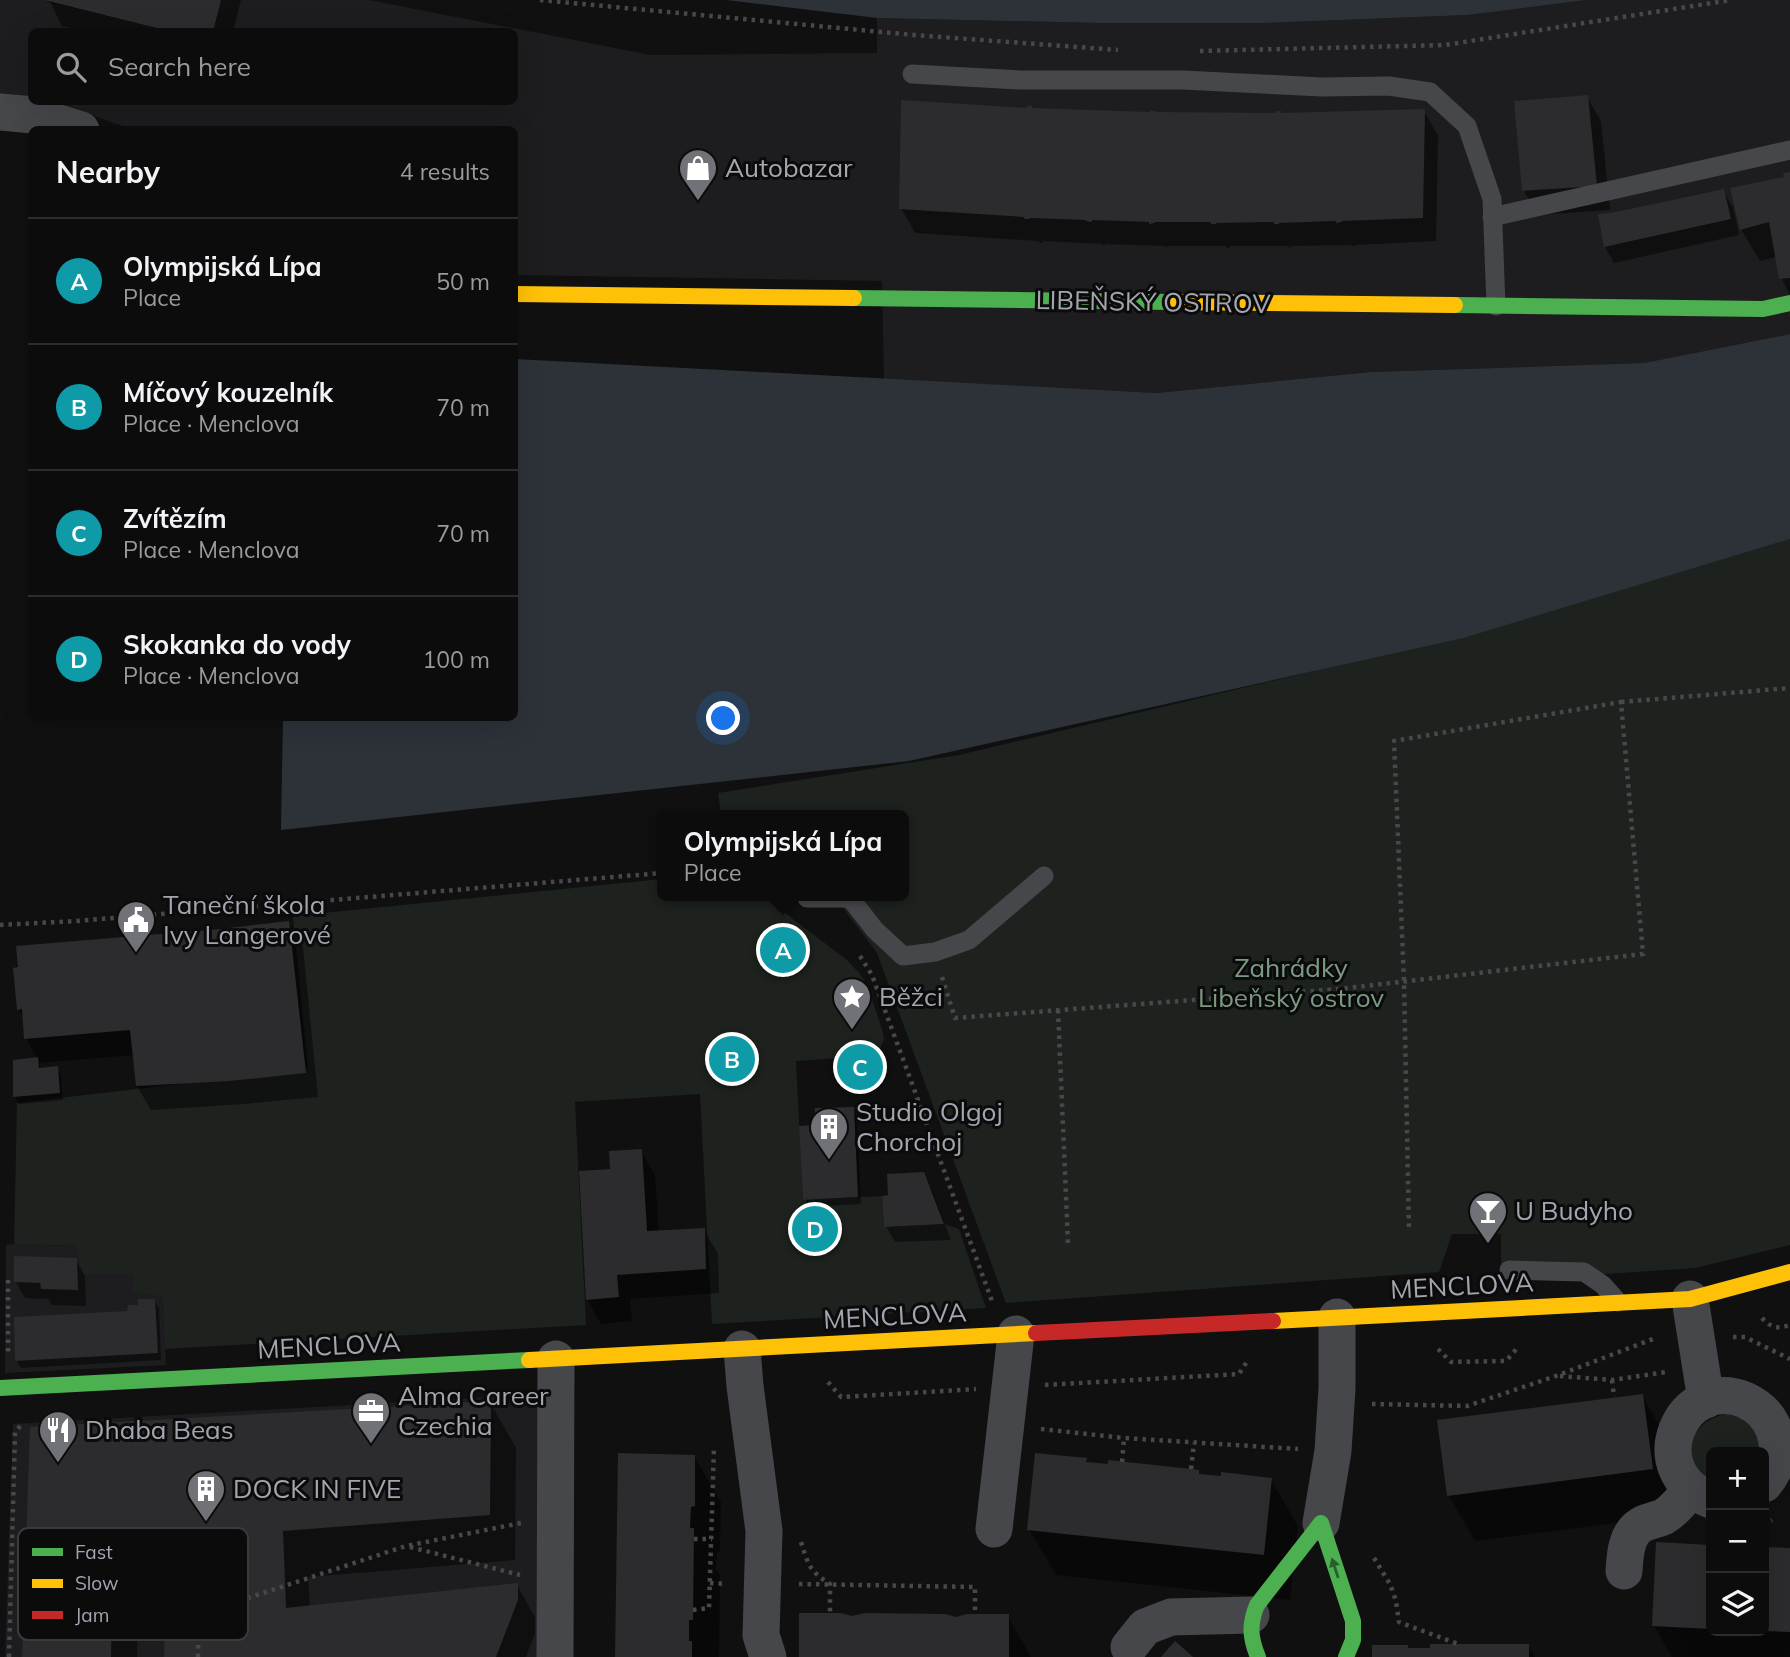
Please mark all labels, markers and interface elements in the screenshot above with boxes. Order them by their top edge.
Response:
search box [28,28,518,105]
icon: search [52,48,90,86]
text: Search here [108,50,251,83]
shop icon: Autobazar [677,147,719,202]
place label: Autobazar [725,151,853,184]
text: Nearby [56,153,160,191]
text: 4 results [400,157,490,186]
text: Olympijská Lípa [123,250,322,283]
text: A [70,267,88,296]
text: 50 m [436,267,490,296]
text: Place [123,283,181,312]
street label: LIBEŇSKÝ OSTROV [1035,283,1272,320]
text: Míčový kouzelník [123,376,333,409]
text: B [71,393,87,422]
text: 70 m [436,393,490,422]
text: Place · Menclova [123,409,300,438]
text: Zvítězím [123,502,227,535]
text: C [71,519,87,548]
text: 70 m [436,519,490,548]
text: Place · Menclova [123,535,300,564]
text: Skokanka do vody [123,628,351,661]
text: D [70,645,88,674]
text: 100 m [422,645,490,674]
text: Place · Menclova [123,661,300,690]
your location [706,701,740,735]
popup [657,810,909,901]
text: Olympijská Lípa [684,825,882,858]
text: Place [684,858,742,887]
place label: Taneční škola Ivy Langerové [163,888,331,951]
public building icon: Taneční škola Ivy Langerové [115,899,157,954]
pin: A [760,924,806,976]
park label: Zahrádky Libeňský ostrov [1198,951,1384,1014]
place icon: Běžci [831,976,873,1031]
place label: Běžci [879,980,943,1013]
pin: B [709,1033,755,1085]
pin: C [837,1041,883,1093]
place label: Studio Olgoj Chorchoj [856,1095,1003,1158]
building icon: Studio Olgoj Chorchoj [808,1106,850,1161]
bar icon: U Budyho [1467,1190,1509,1245]
place label: U Budyho [1515,1194,1633,1227]
pin: D [792,1203,838,1255]
street label: MENCLOVA [1389,1265,1534,1306]
street label: MENCLOVA [822,1295,967,1336]
street label: MENCLOVA [256,1325,401,1366]
place label: Alma Career Czechia [398,1379,549,1442]
office icon: Alma Career Czechia [350,1390,392,1445]
restaurant icon: Dhaba Beas [37,1409,79,1464]
place label: Dhaba Beas [85,1413,234,1446]
map controls [1706,1447,1769,1636]
button: + [1706,1447,1769,1510]
building icon: DOCK IN FIVE [185,1468,227,1523]
place label: DOCK IN FIVE [233,1472,401,1505]
button: − [1706,1510,1769,1573]
legend [18,1528,248,1640]
text: Fast [75,1540,113,1564]
one-way arrow [1329,1557,1340,1578]
text: Slow [75,1571,119,1595]
button: layers [1706,1573,1769,1636]
text: Jam [75,1603,109,1627]

